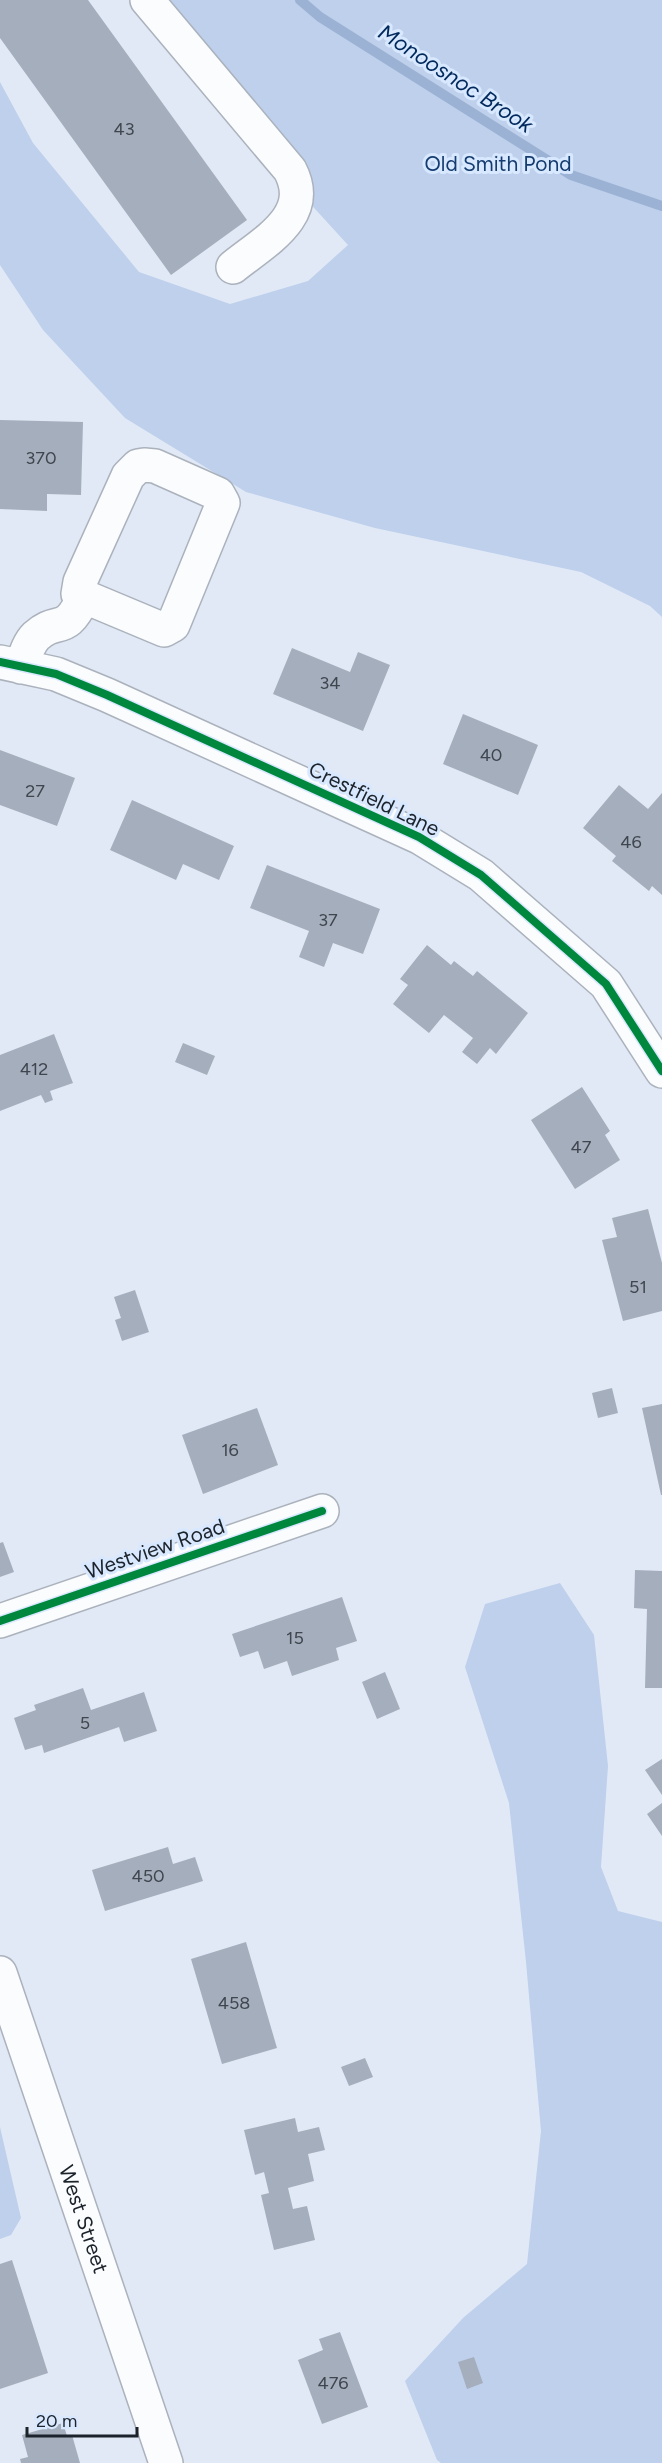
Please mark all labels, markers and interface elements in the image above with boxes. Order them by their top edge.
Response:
water label: Monoosnoc Brook [373,18,539,139]
house number: 43 [114,118,134,140]
park label: Old Smith Pond [424,151,572,176]
house number: 370 [26,447,57,469]
house number: 34 [320,672,340,694]
house number: 40 [480,744,502,766]
street label: Crestfield Lane [305,756,444,841]
house number: 27 [25,780,45,802]
house number: 46 [620,831,642,853]
house number: 37 [318,909,338,931]
house number: 412 [20,1058,48,1080]
house number: 47 [571,1136,592,1158]
house number: 51 [629,1276,647,1298]
house number: 16 [221,1439,239,1461]
street label: Westview Road [82,1513,228,1584]
house number: 15 [286,1627,304,1649]
house number: 5 [80,1712,90,1734]
house number: 450 [131,1865,165,1887]
house number: 458 [218,1992,250,2014]
street label: West Street [54,2162,114,2276]
house number: 476 [317,2372,349,2394]
scale bar [27,2400,136,2438]
text: 20 m [36,2410,77,2432]

